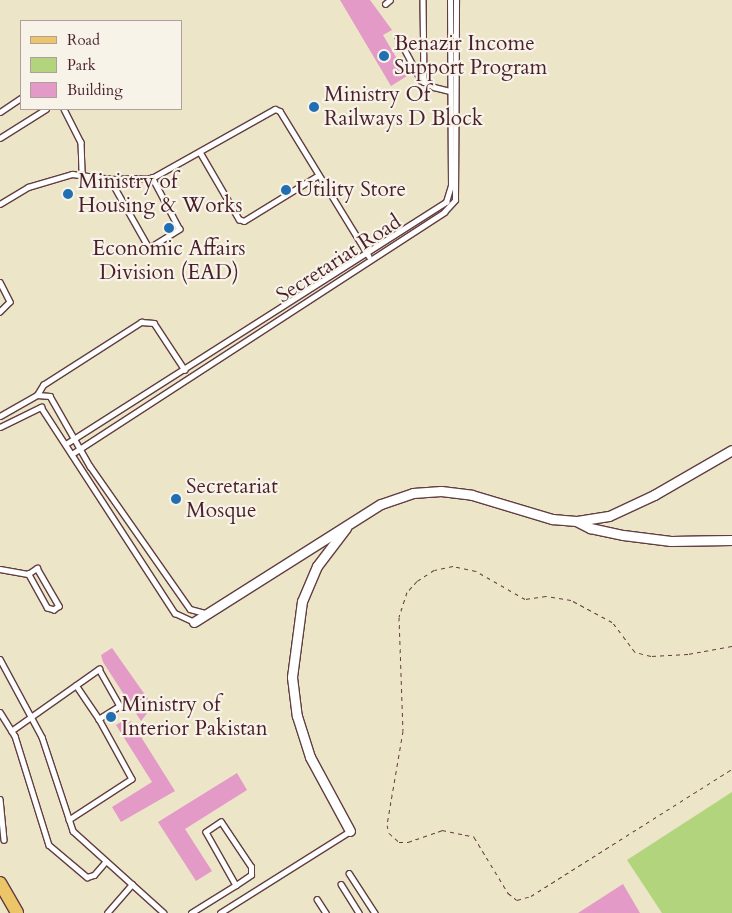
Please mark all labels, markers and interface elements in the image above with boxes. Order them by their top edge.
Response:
legend [20,20,182,110]
text: Road [67,30,100,50]
place label: Benazir Income Support Program [394,31,547,81]
marker: Benazir Income Support Program [378,50,390,62]
text: Park [67,55,96,75]
text: Building [67,80,123,100]
place label: Ministry Of Railways D Block [324,82,483,132]
marker: Ministry Of Railways D Block [308,101,320,113]
place label: Ministry of Housing & Works [78,169,242,219]
place label: Utility Store [296,177,406,203]
marker: Utility Store [280,184,292,196]
marker: Ministry of Housing & Works [62,188,74,200]
street label: Secretariat Road [272,209,406,309]
marker: Economic Affairs Division (EAD) [163,222,175,234]
place label: Economic Affairs Division (EAD) [92,236,246,286]
place label: Secretariat Mosque [186,474,278,524]
marker: Secretariat Mosque [170,493,182,505]
place label: Ministry of Interior Pakistan [121,692,268,742]
marker: Ministry of Interior Pakistan [105,711,117,723]

